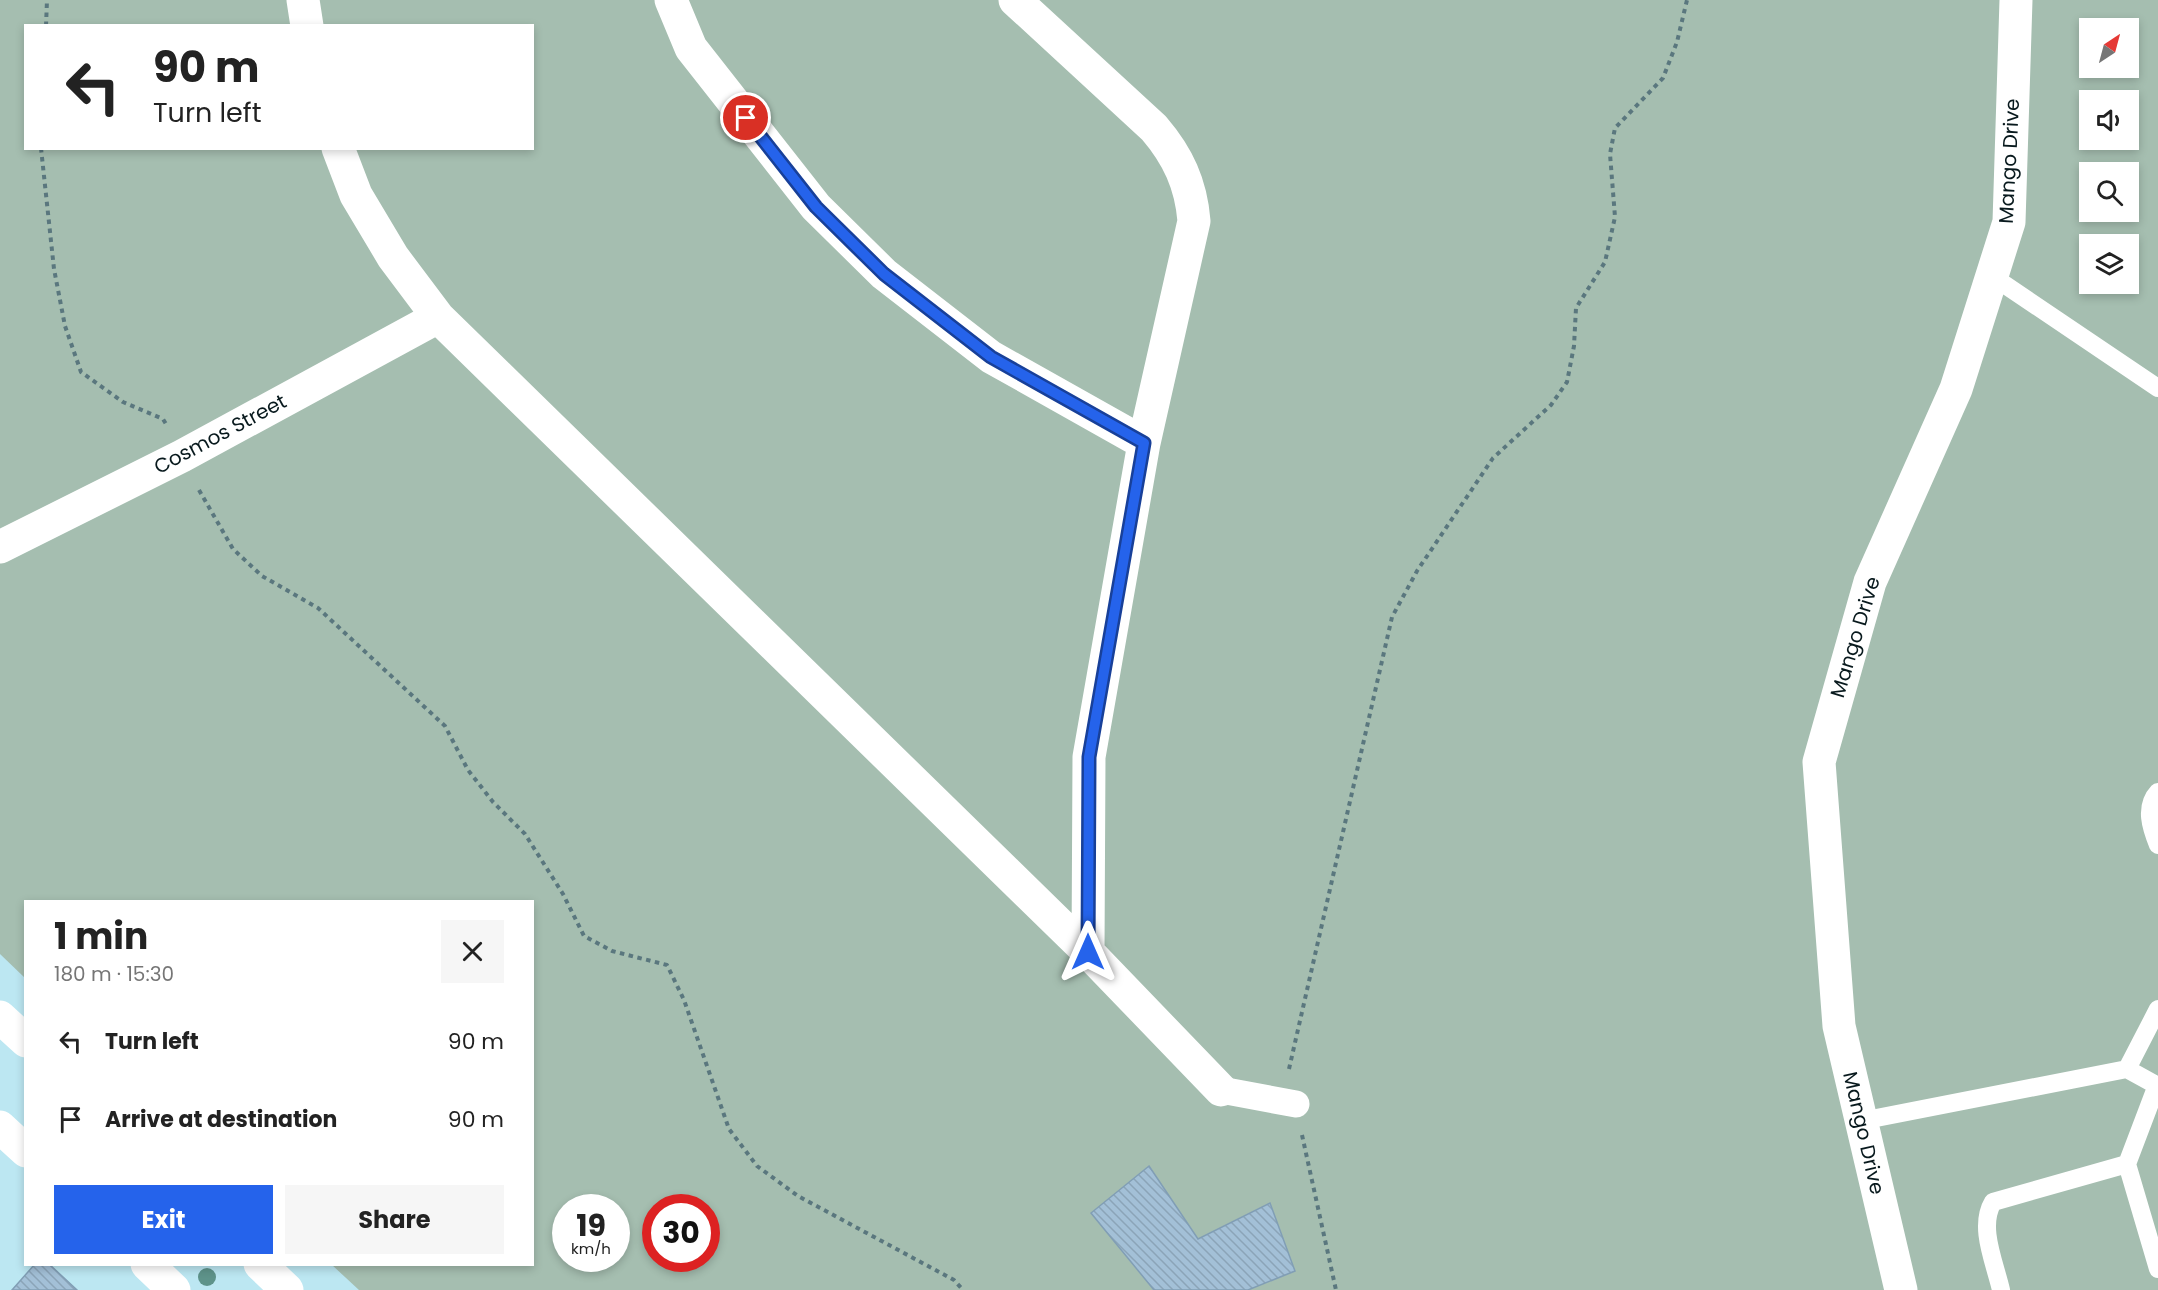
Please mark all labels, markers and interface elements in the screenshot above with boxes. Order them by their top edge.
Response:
north arrow [2079,18,2139,78]
map controls [2079,18,2139,294]
text: 90 m [153,38,260,97]
icon: left [54,48,132,126]
button: sound [2079,90,2139,150]
pin [720,92,771,143]
text: Turn left [153,94,262,131]
street label: Mango Drive [1992,98,2026,224]
icon: arrive [729,101,762,134]
button: search [2079,162,2139,222]
button: layers [2079,234,2139,294]
street label: Cosmos Street [149,387,291,481]
street label: Mango Drive [1823,573,1887,701]
text: 1 min [54,911,148,962]
button: close [441,920,504,983]
position arrow [1056,920,1120,984]
text: 180 m · 15:30 [54,960,174,988]
icon: left [54,1025,87,1058]
text: Turn left [105,1026,199,1057]
text: 90 m [448,1026,504,1057]
street label: Mango Drive [1836,1069,1892,1197]
icon: arrive [54,1103,87,1136]
text: Arrive at destination [105,1104,337,1135]
text: 90 m [448,1104,504,1135]
button: Exit [54,1185,273,1254]
button: Share [285,1185,504,1254]
speed limit sign: 30 [642,1194,720,1272]
text: 19 [576,1204,606,1247]
text: km/h [571,1238,611,1259]

